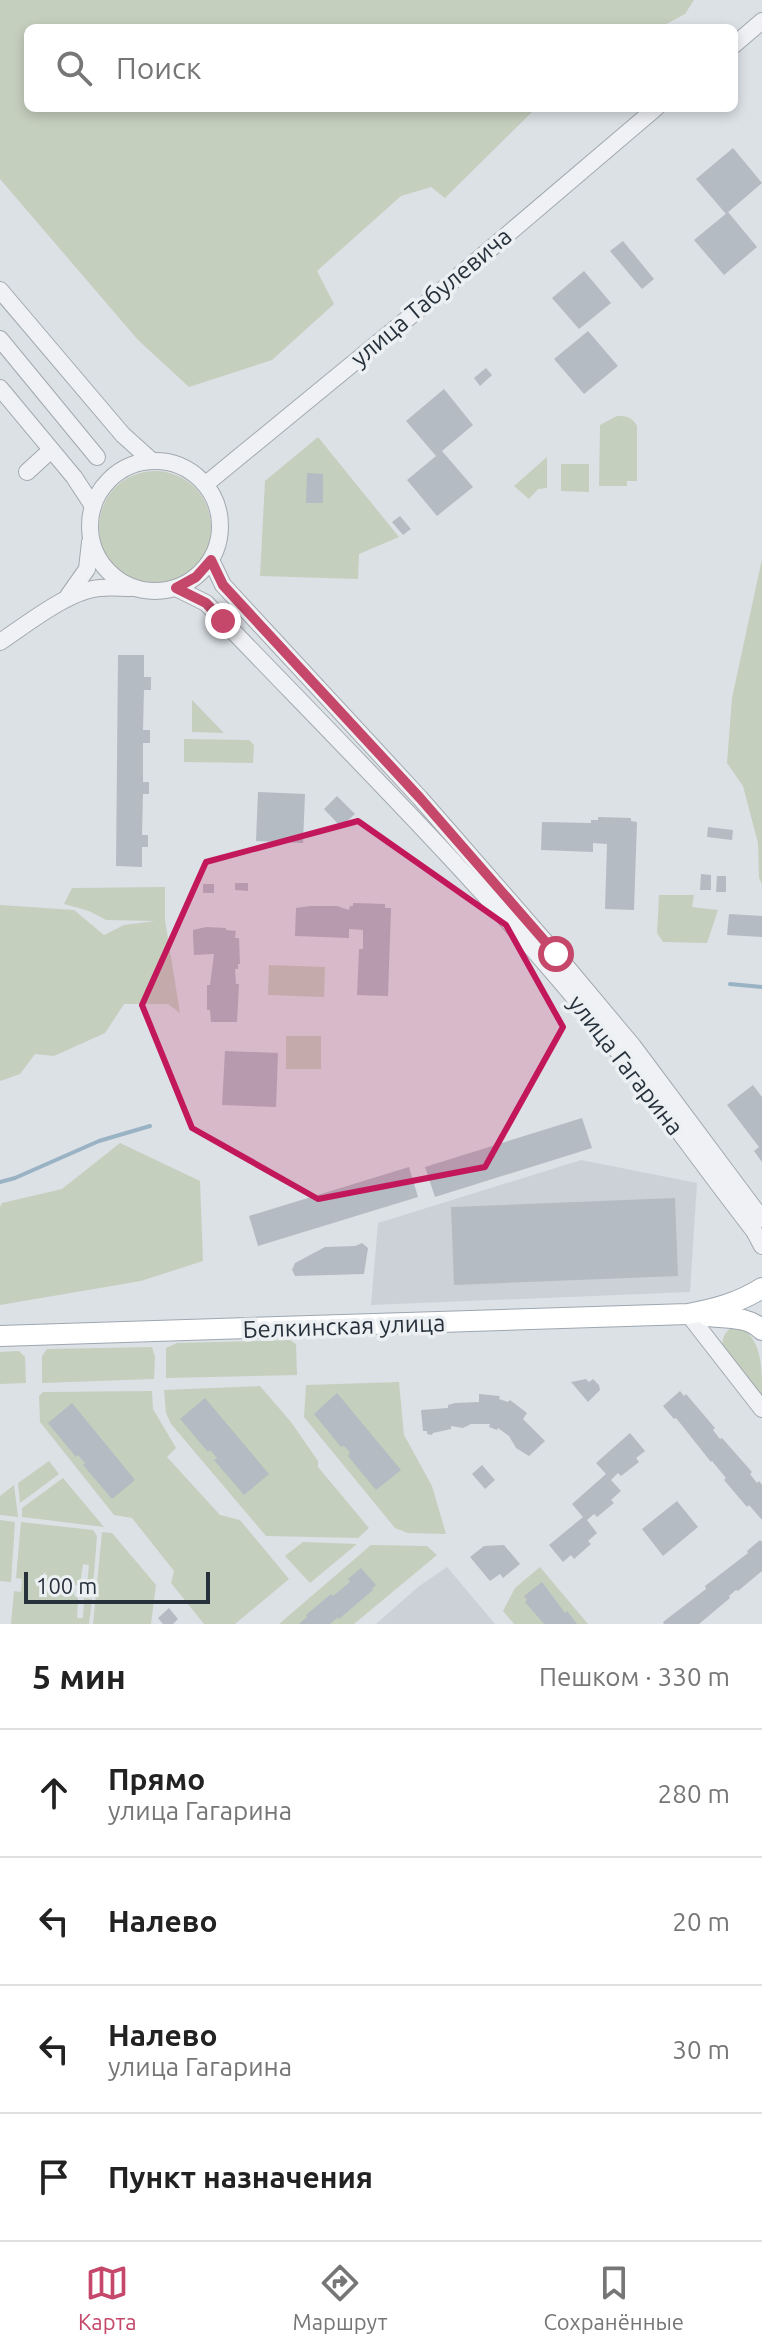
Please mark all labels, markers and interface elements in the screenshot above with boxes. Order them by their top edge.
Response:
search box [24,24,738,112]
icon: search [52,46,96,90]
text: Поиск [116,51,201,85]
street label: улица Табулевича [345,222,517,372]
route end [205,603,241,639]
route start [538,936,574,972]
street label: улица Гагарина [563,990,689,1140]
street label: Белкинская улица [242,1309,446,1343]
scale bar [24,1568,210,1604]
text: 100 m [36,1573,97,1598]
text: 5 мин [32,1657,126,1695]
text: Пешком · 330 m [539,1662,730,1691]
text: Прямо [108,1762,205,1796]
icon: ahead [32,1771,76,1815]
text: 280 m [658,1779,730,1808]
text: улица Гагарина [108,1796,292,1825]
icon: left [32,1899,76,1943]
text: Налево [108,1904,218,1938]
text: 20 m [672,1907,730,1936]
text: Налево [108,2018,218,2052]
icon: left [32,2027,76,2071]
text: 30 m [672,2035,730,2064]
text: улица Гагарина [108,2052,292,2081]
icon: arrive [32,2155,76,2199]
text: Пункт назначения [108,2160,373,2194]
tab: Карта [78,2261,137,2334]
tab: Маршрут [293,2261,387,2334]
tab: Сохранённые [543,2261,684,2334]

